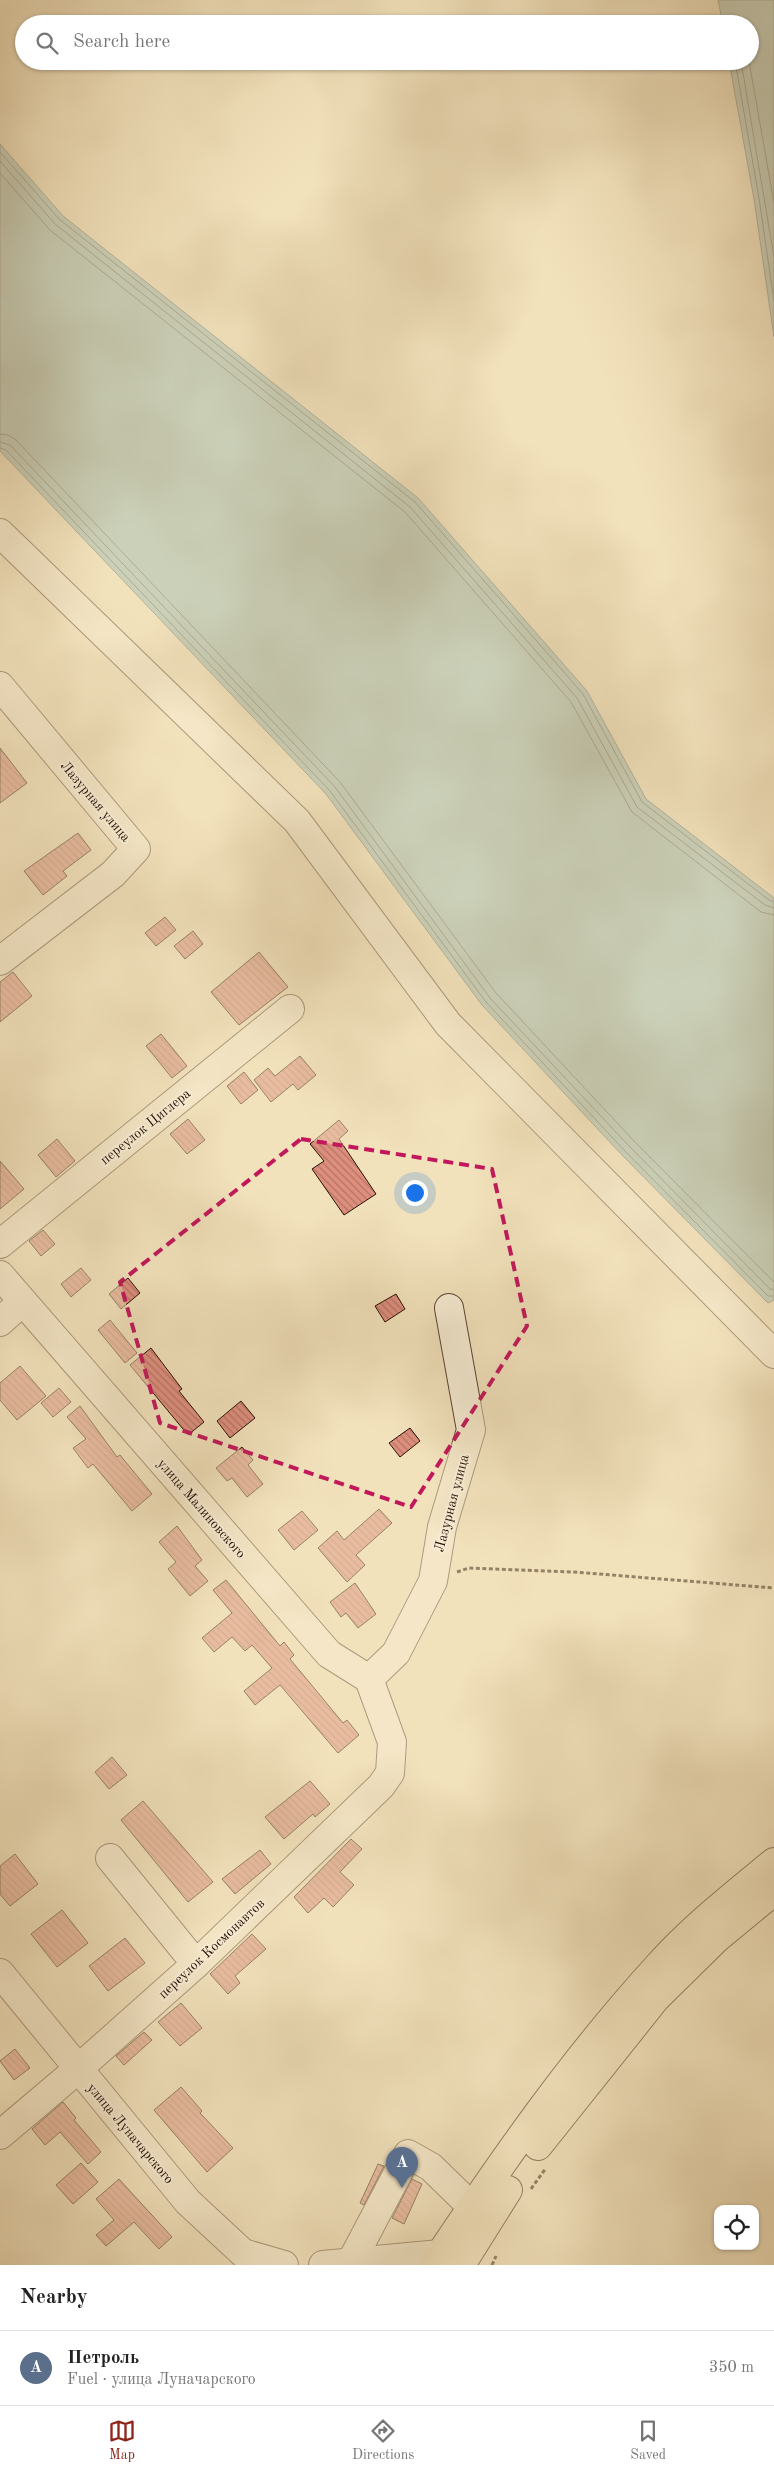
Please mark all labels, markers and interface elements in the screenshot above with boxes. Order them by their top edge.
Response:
search box [15,15,759,70]
icon: search [33,29,61,57]
text: Search here [73,33,170,52]
street label: Лазурная улица [58,759,133,845]
street label: переулок Циглера [98,1086,193,1167]
your location [402,1180,428,1206]
street label: Лазурная улица [432,1453,472,1553]
street label: улица Малиновского [154,1456,248,1561]
street label: переулок Космонавтов [156,1896,268,2001]
street label: улица Луначарского [84,2081,176,2187]
pin: A [386,2147,418,2188]
map controls [714,2205,759,2250]
button: locate [714,2205,759,2250]
text: Nearby [20,2287,88,2308]
text: Петроль [67,2349,139,2368]
text: A [30,2360,42,2376]
text: 350 m [709,2360,754,2376]
text: Fuel · улица Луначарского [67,2372,256,2388]
tab: Map [108,2417,136,2464]
tab: Directions [352,2417,414,2464]
tab: Saved [630,2417,666,2464]

